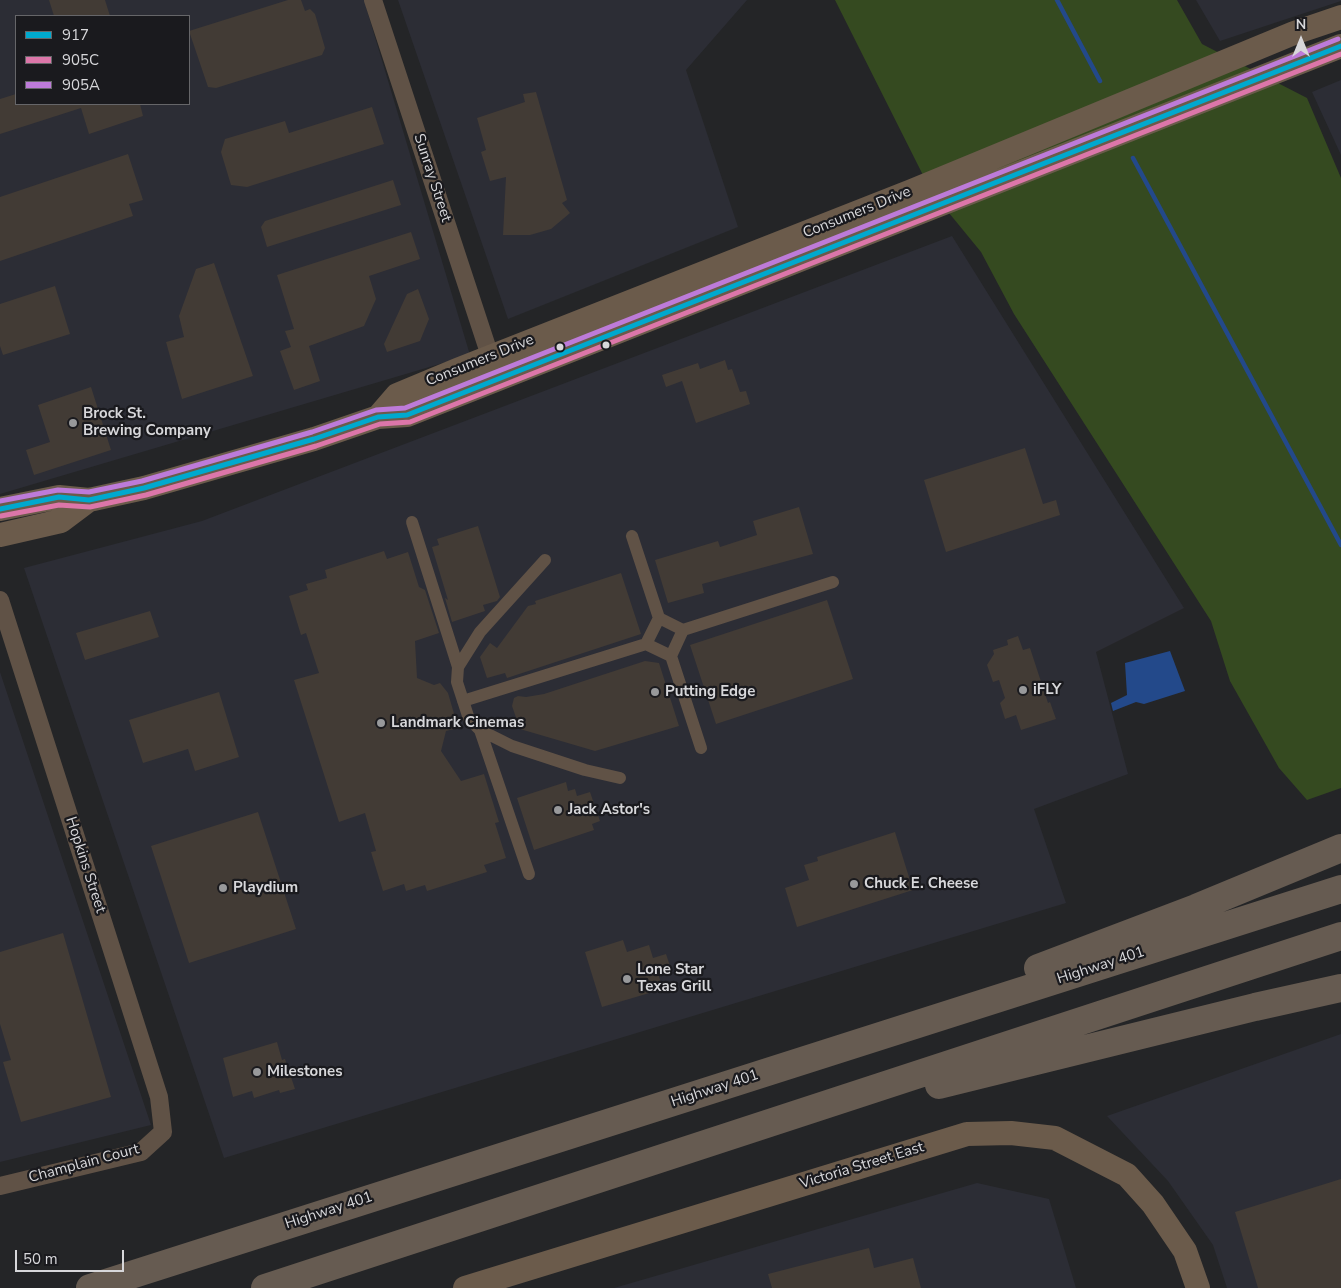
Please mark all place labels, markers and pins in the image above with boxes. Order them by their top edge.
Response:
unlabelled marker [601,340,611,350]
unlabelled marker [555,342,565,352]
place label: Brock St. Brewing Company [83,405,211,440]
marker: Brock St. Brewing Company [67,417,79,429]
place label: iFLY [1033,681,1061,699]
place label: Putting Edge [665,683,755,701]
marker: iFLY [1017,684,1029,696]
marker: Putting Edge [649,686,661,698]
place label: Landmark Cinemas [391,714,524,732]
marker: Landmark Cinemas [375,717,387,729]
place label: Jack Astor's [568,801,650,819]
marker: Jack Astor's [552,804,564,816]
place label: Chuck E. Cheese [864,875,978,893]
marker: Chuck E. Cheese [848,878,860,890]
place label: Playdium [233,879,298,897]
marker: Playdium [217,882,229,894]
place label: Lone Star Texas Grill [637,961,711,996]
marker: Lone Star Texas Grill [621,973,633,985]
place label: Milestones [267,1063,342,1081]
marker: Milestones [251,1066,263,1078]

